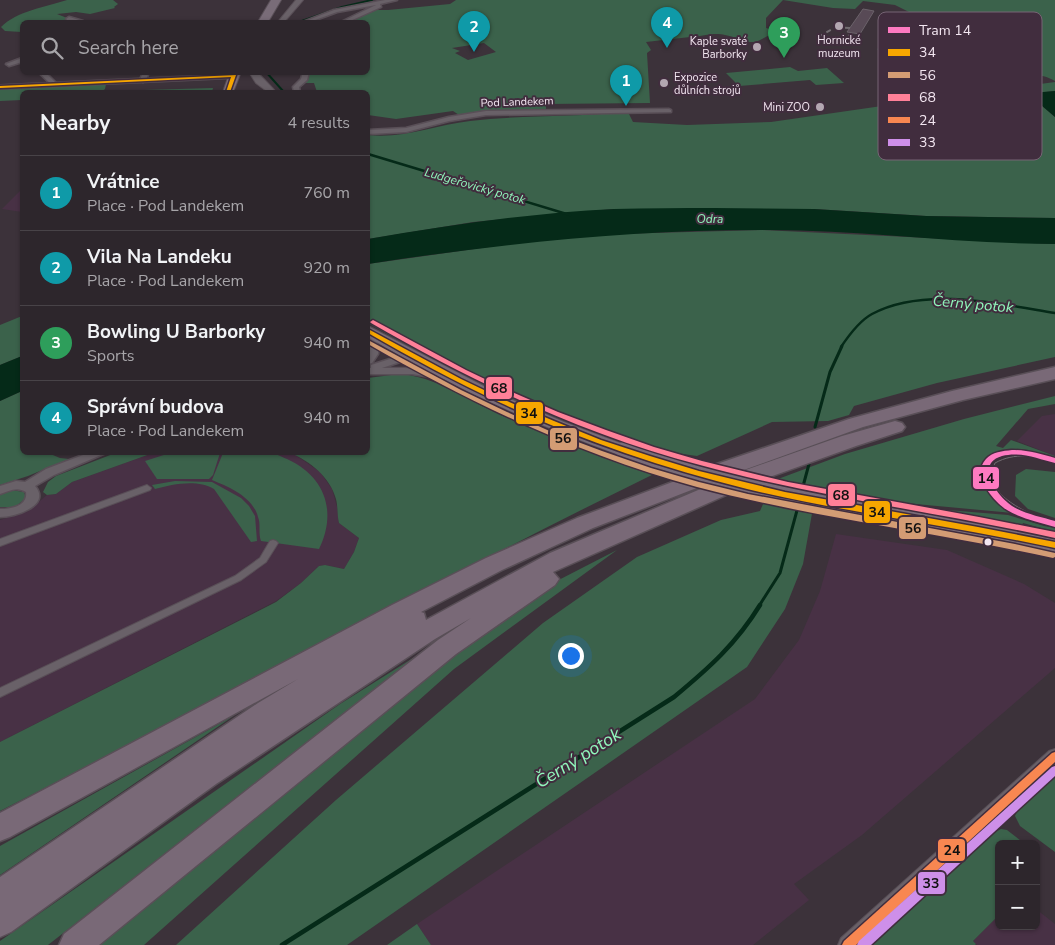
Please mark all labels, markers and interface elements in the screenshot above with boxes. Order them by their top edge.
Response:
pin: 4 [651,7,683,48]
pin: 2 [458,11,490,52]
legend [878,12,1042,160]
pin: 3 [768,17,800,58]
search box [20,20,370,75]
marker: Hornické muzeum [833,20,845,32]
text: Tram 14 [919,21,971,40]
place label: Hornické muzeum [817,33,861,61]
icon: search [38,34,66,62]
place label: Kaple svaté Barborky [690,34,747,62]
text: Search here [78,35,179,61]
marker: Kaple svaté Barborky [751,41,763,53]
text: 34 [919,43,936,62]
pin: 1 [610,65,642,106]
text: 56 [919,66,936,85]
place label: Expozice důlních strojů [674,70,741,98]
marker: Expozice důlních strojů [658,77,670,89]
text: 68 [919,88,936,107]
street label: Pod Landekem [480,93,554,111]
place label: Mini ZOO [763,100,810,115]
marker: Mini ZOO [814,101,826,113]
text: Nearby [40,109,110,137]
text: 24 [919,111,936,130]
text: 4 results [288,112,350,134]
text: 33 [919,133,936,152]
water label: Ludgeřovický potok [423,164,528,208]
text: Vrátnice [87,169,160,195]
text: 1 [51,182,61,204]
text: 760 m [303,182,350,204]
text: Place · Pod Landekem [87,195,244,217]
water label: Odra [697,211,723,227]
text: Vila Na Landeku [87,244,232,270]
text: 2 [51,257,61,279]
text: 920 m [303,257,350,279]
text: Place · Pod Landekem [87,270,244,292]
water label: Černý potok [932,290,1015,318]
text: Bowling U Barborky [87,319,265,345]
text: 3 [51,332,61,354]
text: 940 m [303,332,350,354]
text: Sports [87,345,135,367]
line badge: 68 [485,376,513,400]
text: 68 [491,379,507,398]
text: Správní budova [87,394,224,420]
line badge: 34 [515,401,544,425]
text: 34 [521,404,538,423]
text: 4 [51,407,61,429]
text: 940 m [303,407,350,429]
text: Place · Pod Landekem [87,420,244,442]
line badge: 56 [549,427,578,451]
text: 56 [555,429,571,448]
line badge: 14 [972,466,1000,490]
text: 14 [978,469,995,488]
line badge: 68 [827,483,856,507]
text: 68 [833,486,849,505]
line badge: 34 [863,500,891,524]
text: 34 [869,503,886,522]
line badge: 56 [898,516,927,540]
text: 56 [905,519,921,538]
unlabelled marker [983,537,993,547]
your location [558,643,584,669]
water label: Černý potok [530,722,626,794]
line badge: 24 [937,838,966,862]
map controls [995,840,1040,930]
button: + [995,840,1040,885]
text: 24 [944,841,961,860]
line badge: 33 [917,871,946,895]
text: 33 [923,874,939,893]
button: − [995,885,1040,930]

